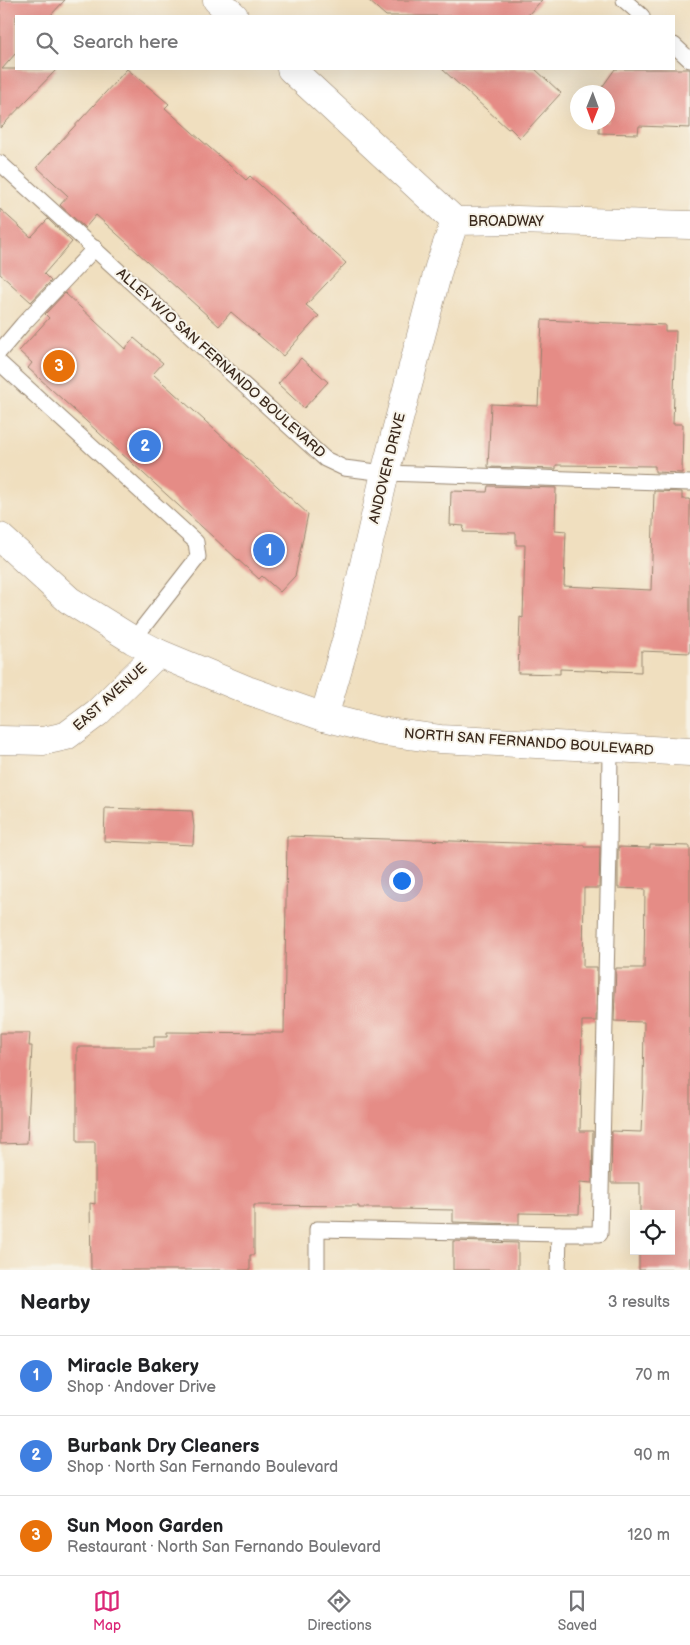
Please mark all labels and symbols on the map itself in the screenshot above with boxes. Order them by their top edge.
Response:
north arrow [570,85,615,130]
street label: BROADWAY [468,213,544,230]
street label: ALLEY W/O SAN FERNANDO BOULEVARD [113,265,329,461]
pin: 3 [43,347,75,385]
street label: ANDOVER DRIVE [365,411,409,525]
pin: 2 [129,427,161,465]
pin: 1 [253,531,285,569]
street label: EAST AVENUE [70,659,150,735]
street label: NORTH SAN FERNANDO BOULEVARD [404,725,654,759]
your location [389,868,415,894]

